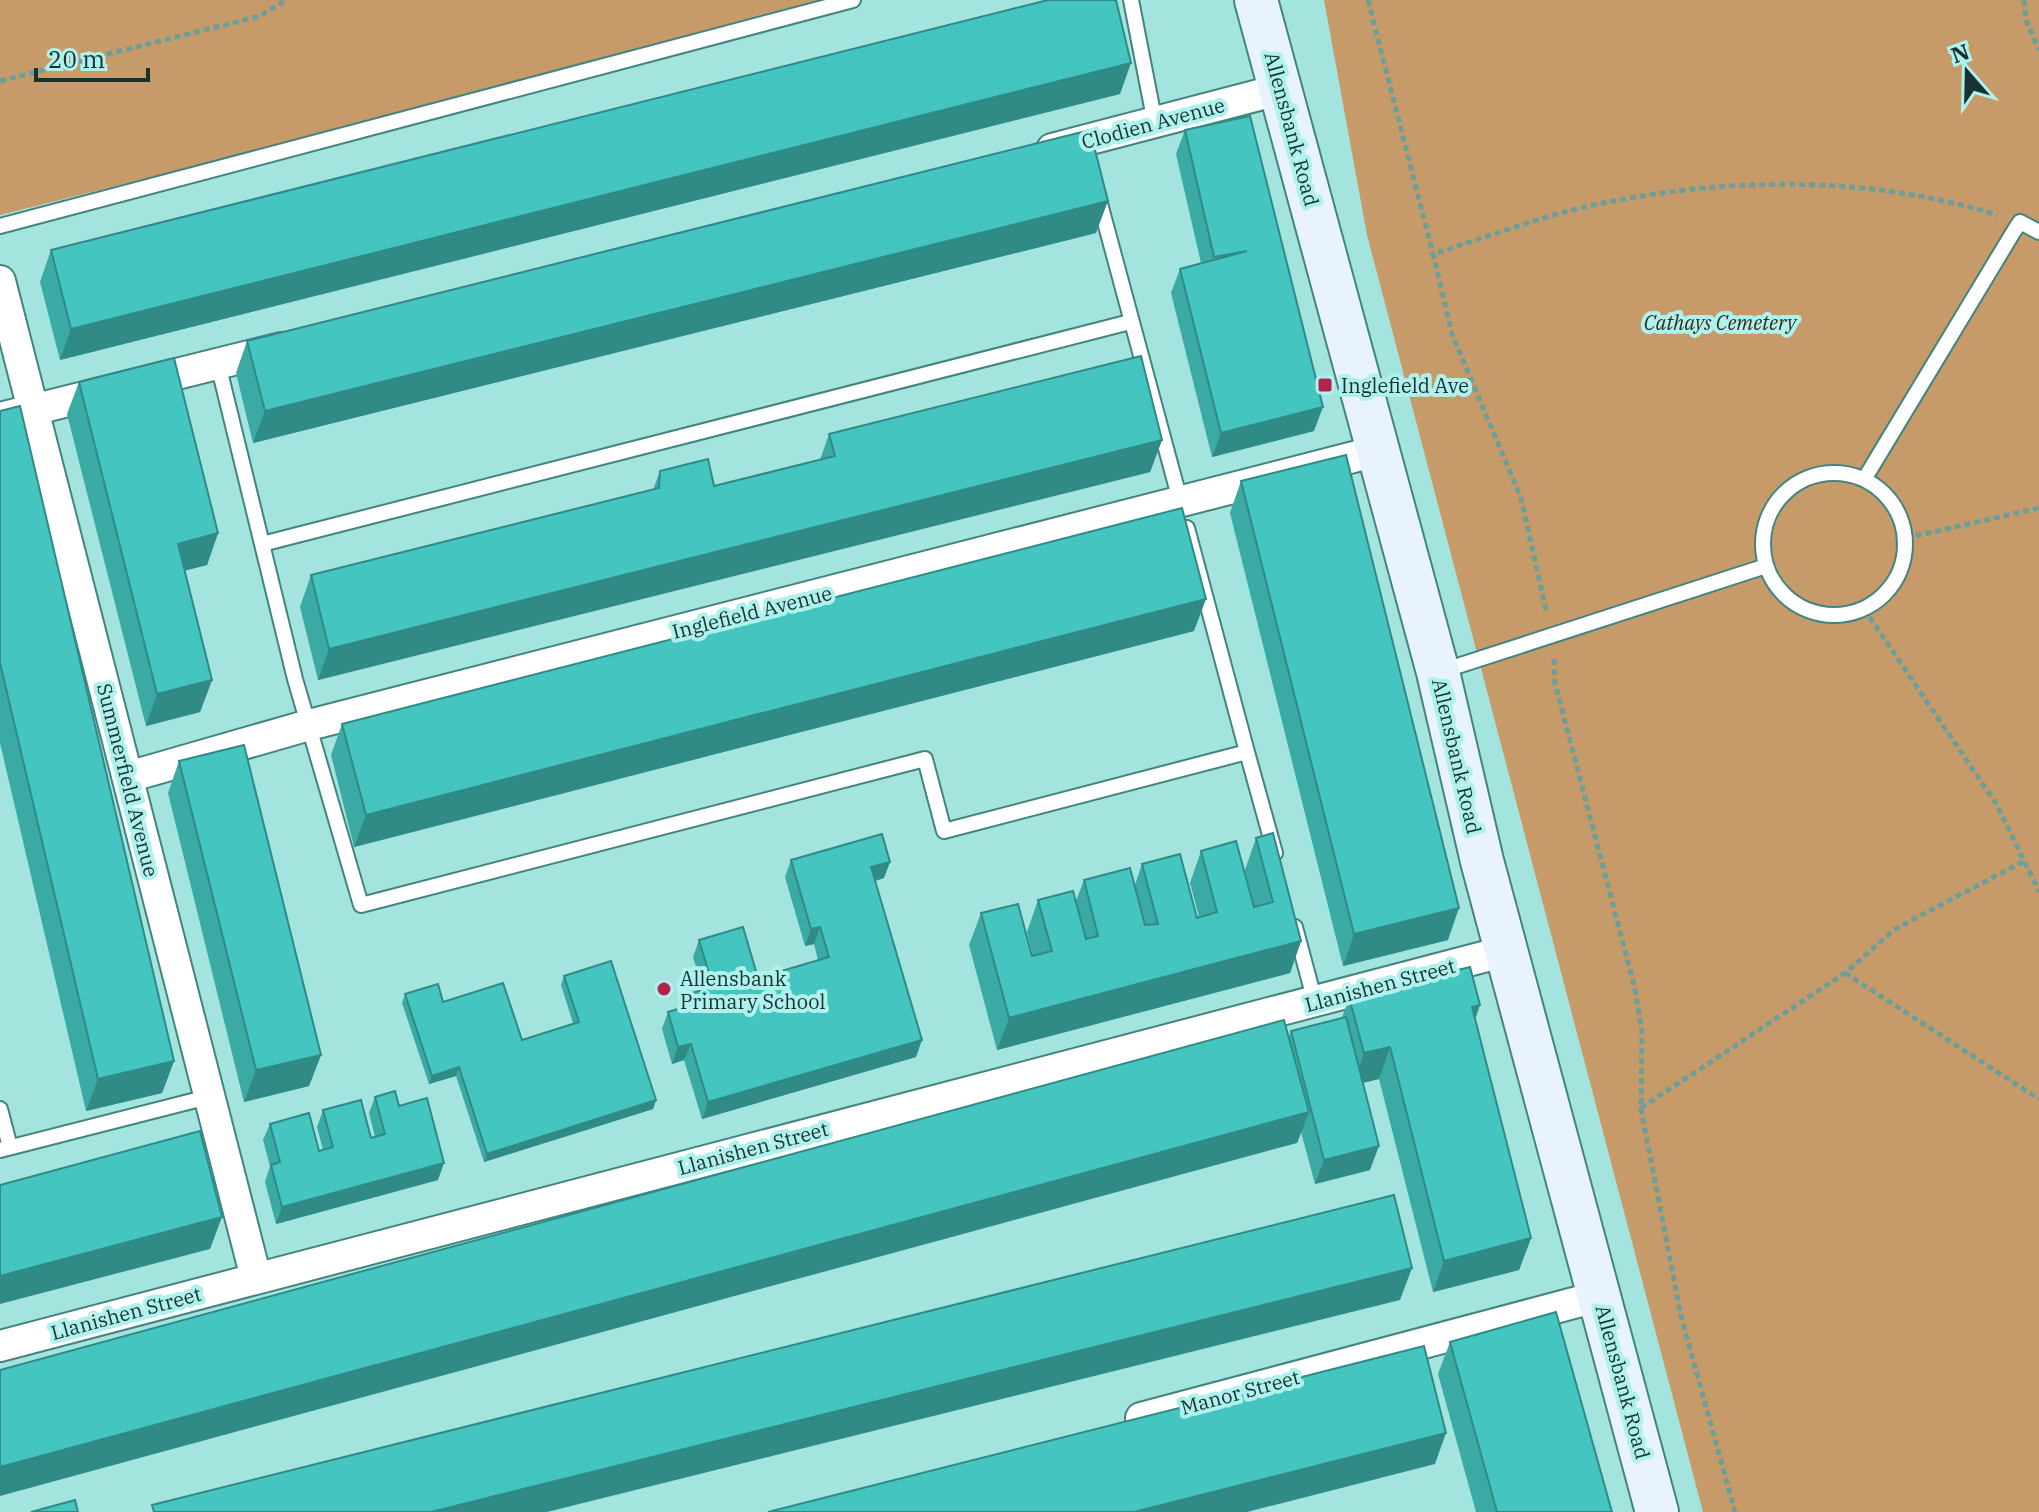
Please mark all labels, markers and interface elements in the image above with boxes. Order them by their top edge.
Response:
scale bar [36,32,148,82]
north arrow [1927,32,2007,112]
text: N [1947,36,1973,69]
text: 20 m [48,43,105,75]
street label: Allensbank Road [1258,49,1326,209]
street label: Clodien Avenue [1078,91,1228,155]
park label: Cathays Cemetery [1644,309,1798,336]
place label: Inglefield Ave [1341,372,1469,399]
marker: Inglefield Ave [1316,376,1334,394]
street label: Inglefield Avenue [669,579,835,645]
street label: Allensbank Road [1426,676,1488,836]
street label: Summerfield Avenue [91,680,165,880]
street label: Llanishen Street [1302,952,1458,1018]
place label: Allensbank Primary School [680,965,826,1015]
marker: Allensbank Primary School [655,980,673,998]
street label: Llanishen Street [675,1115,831,1181]
street label: Llanishen Street [48,1280,204,1346]
street label: Allensbank Road [1589,1302,1657,1462]
street label: Manor Street [1178,1363,1302,1421]

